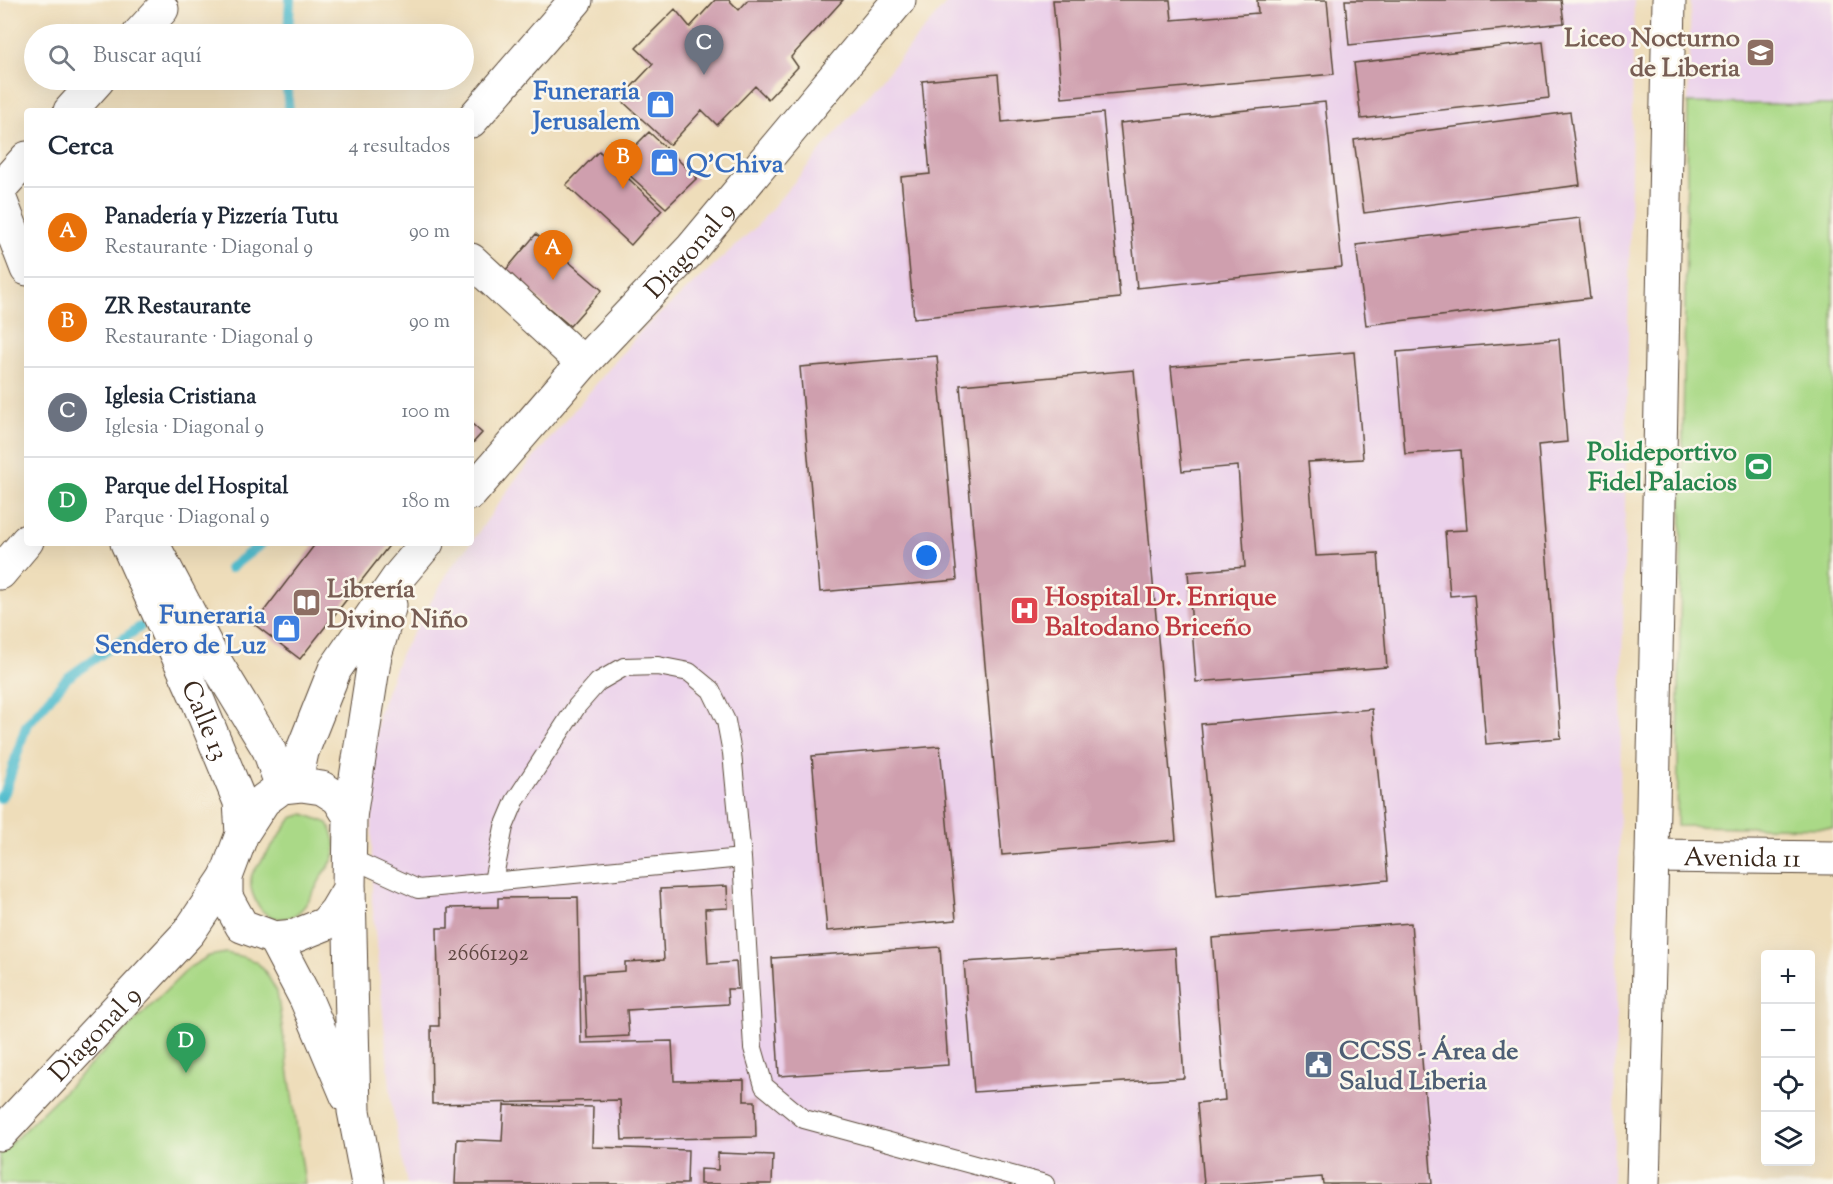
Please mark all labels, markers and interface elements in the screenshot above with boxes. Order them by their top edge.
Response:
place label: Liceo Nocturno de Liberia [1564,21,1740,88]
search box [24,24,474,90]
pin: C [684,26,724,75]
school or university icon: Liceo Nocturno de Liberia [1745,36,1777,68]
icon: search [45,41,78,74]
text: Buscar aquí [93,41,202,73]
place label: Funeraria Jerusalem [531,74,640,141]
shop icon: Funeraria Jerusalem [645,89,677,121]
text: Cerca [48,129,114,166]
text: 4 resultados [348,133,450,162]
pin: B [604,140,642,189]
shop icon: Q'Chiva [649,147,681,179]
place label: Q'Chiva [686,147,784,184]
street label: Diagonal 9 [637,194,744,308]
text: Panadería y Pizzería Tutu [105,202,338,234]
text: A [59,218,76,247]
text: 90 m [409,218,450,247]
pin: A [534,230,572,280]
text: Restaurante · Diagonal 9 [105,234,313,263]
text: ZR Restaurante [105,292,251,324]
text: B [61,308,74,337]
text: 90 m [409,308,450,337]
text: Restaurante · Diagonal 9 [105,324,313,353]
text: Iglesia Cristiana [105,382,256,414]
text: C [59,398,76,427]
text: 100 m [401,398,450,427]
text: Iglesia · Diagonal 9 [105,414,264,443]
place label: Polideportivo Fidel Palacios [1587,435,1737,502]
sports icon: Polideportivo Fidel Palacios [1742,450,1774,482]
text: Parque del Hospital [105,472,288,504]
text: D [60,488,75,517]
text: 180 m [402,488,450,517]
text: Parque · Diagonal 9 [105,504,269,533]
your location [912,541,941,570]
place label: Librería Divino Niño [327,572,468,639]
place label: Hospital Dr. Enrique Baltodano Briceño [1045,580,1277,647]
library icon: Librería Divino Niño [290,587,322,619]
hospital icon: Hospital Dr. Enrique Baltodano Briceño [1008,595,1040,627]
place label: Funeraria Sendero de Luz [95,598,266,665]
shop icon: Funeraria Sendero de Luz [271,613,303,645]
street label: Calle 13 [170,675,237,767]
street label: Avenida 11 [1683,840,1801,879]
house number: 26661292 [447,939,529,971]
map controls [1761,950,1815,1166]
button: + [1761,950,1815,1004]
street label: Diagonal 9 [42,979,150,1091]
button: − [1761,1004,1815,1058]
pin: D [166,1024,206,1073]
place label: CCSS - Área de Salud Liberia [1339,1034,1518,1101]
public building icon: CCSS - Área de Salud Liberia [1302,1049,1334,1081]
button: locate [1761,1058,1815,1112]
button: layers [1761,1112,1815,1166]

